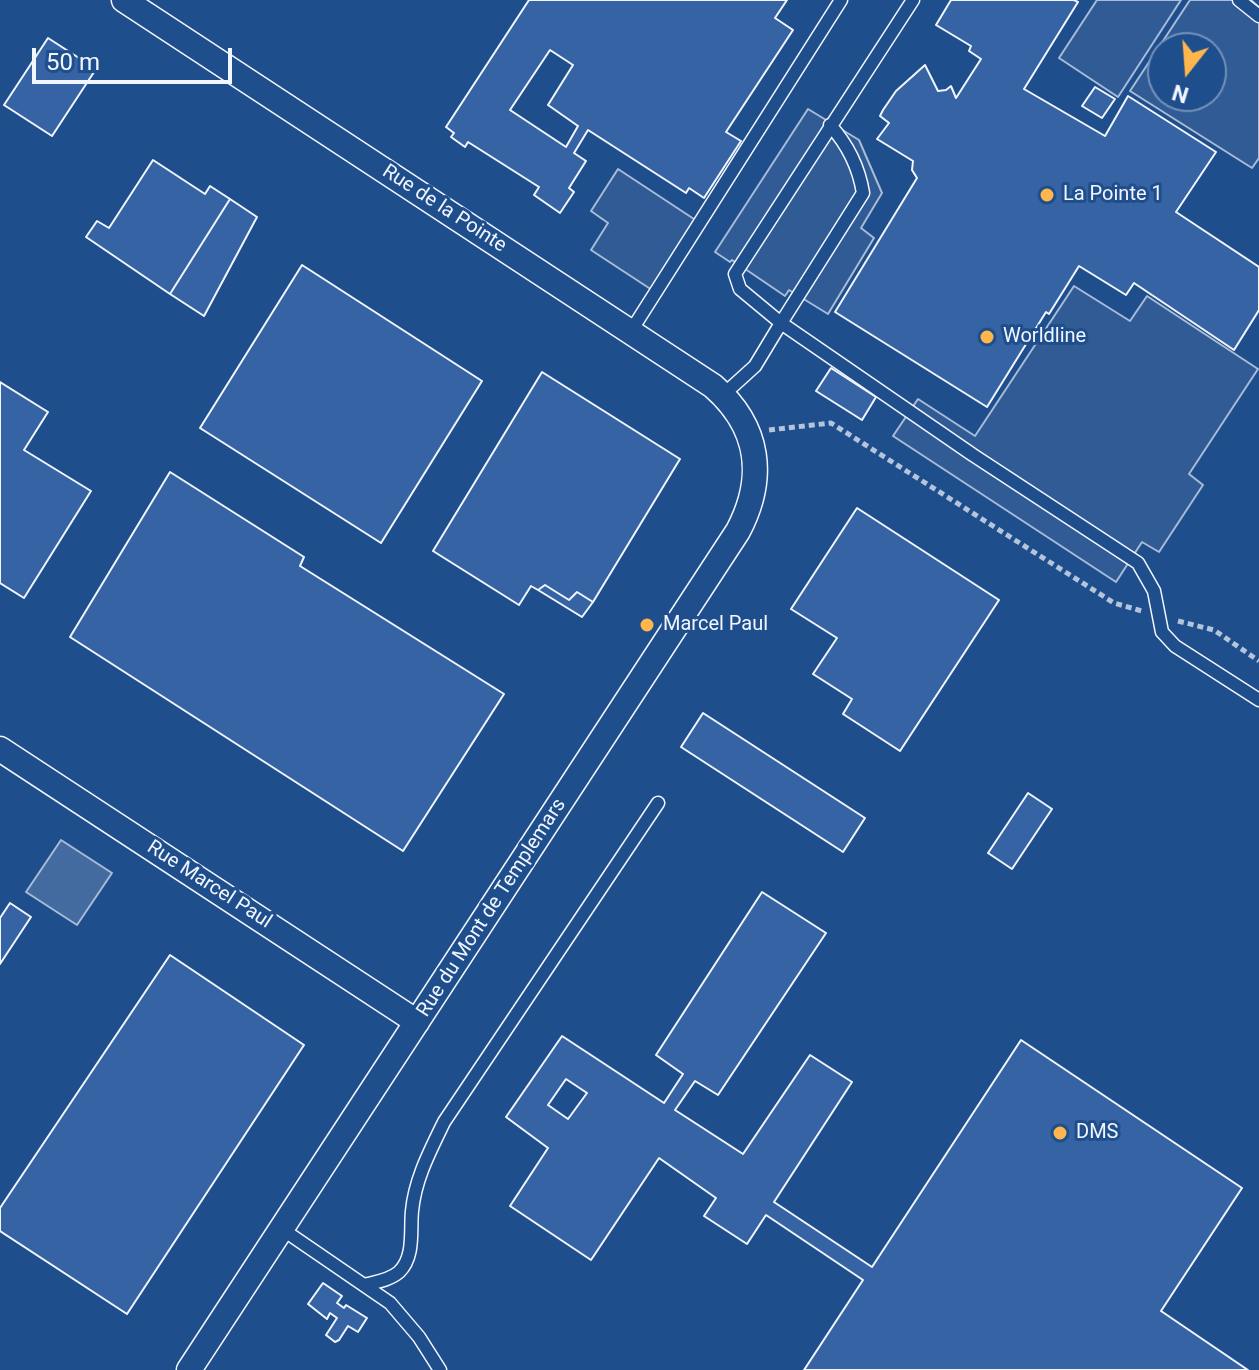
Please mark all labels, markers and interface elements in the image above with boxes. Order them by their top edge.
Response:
scale bar [36,32,236,82]
north arrow [1147,32,1227,112]
text: 50 m [46,48,100,76]
text: N [1169,79,1192,108]
street label: Rue de la Pointe [377,160,511,258]
place label: La Pointe 1 [1063,183,1163,207]
marker: La Pointe 1 [1038,186,1056,204]
place label: Worldline [1003,325,1086,349]
marker: Worldline [978,328,996,346]
place label: Marcel Paul [663,613,768,637]
marker: Marcel Paul [638,616,656,634]
street label: Rue du Mont de Templemars [412,794,572,1022]
street label: Rue Marcel Paul [142,836,276,934]
place label: DMS [1076,1121,1118,1145]
marker: DMS [1051,1124,1069,1142]

